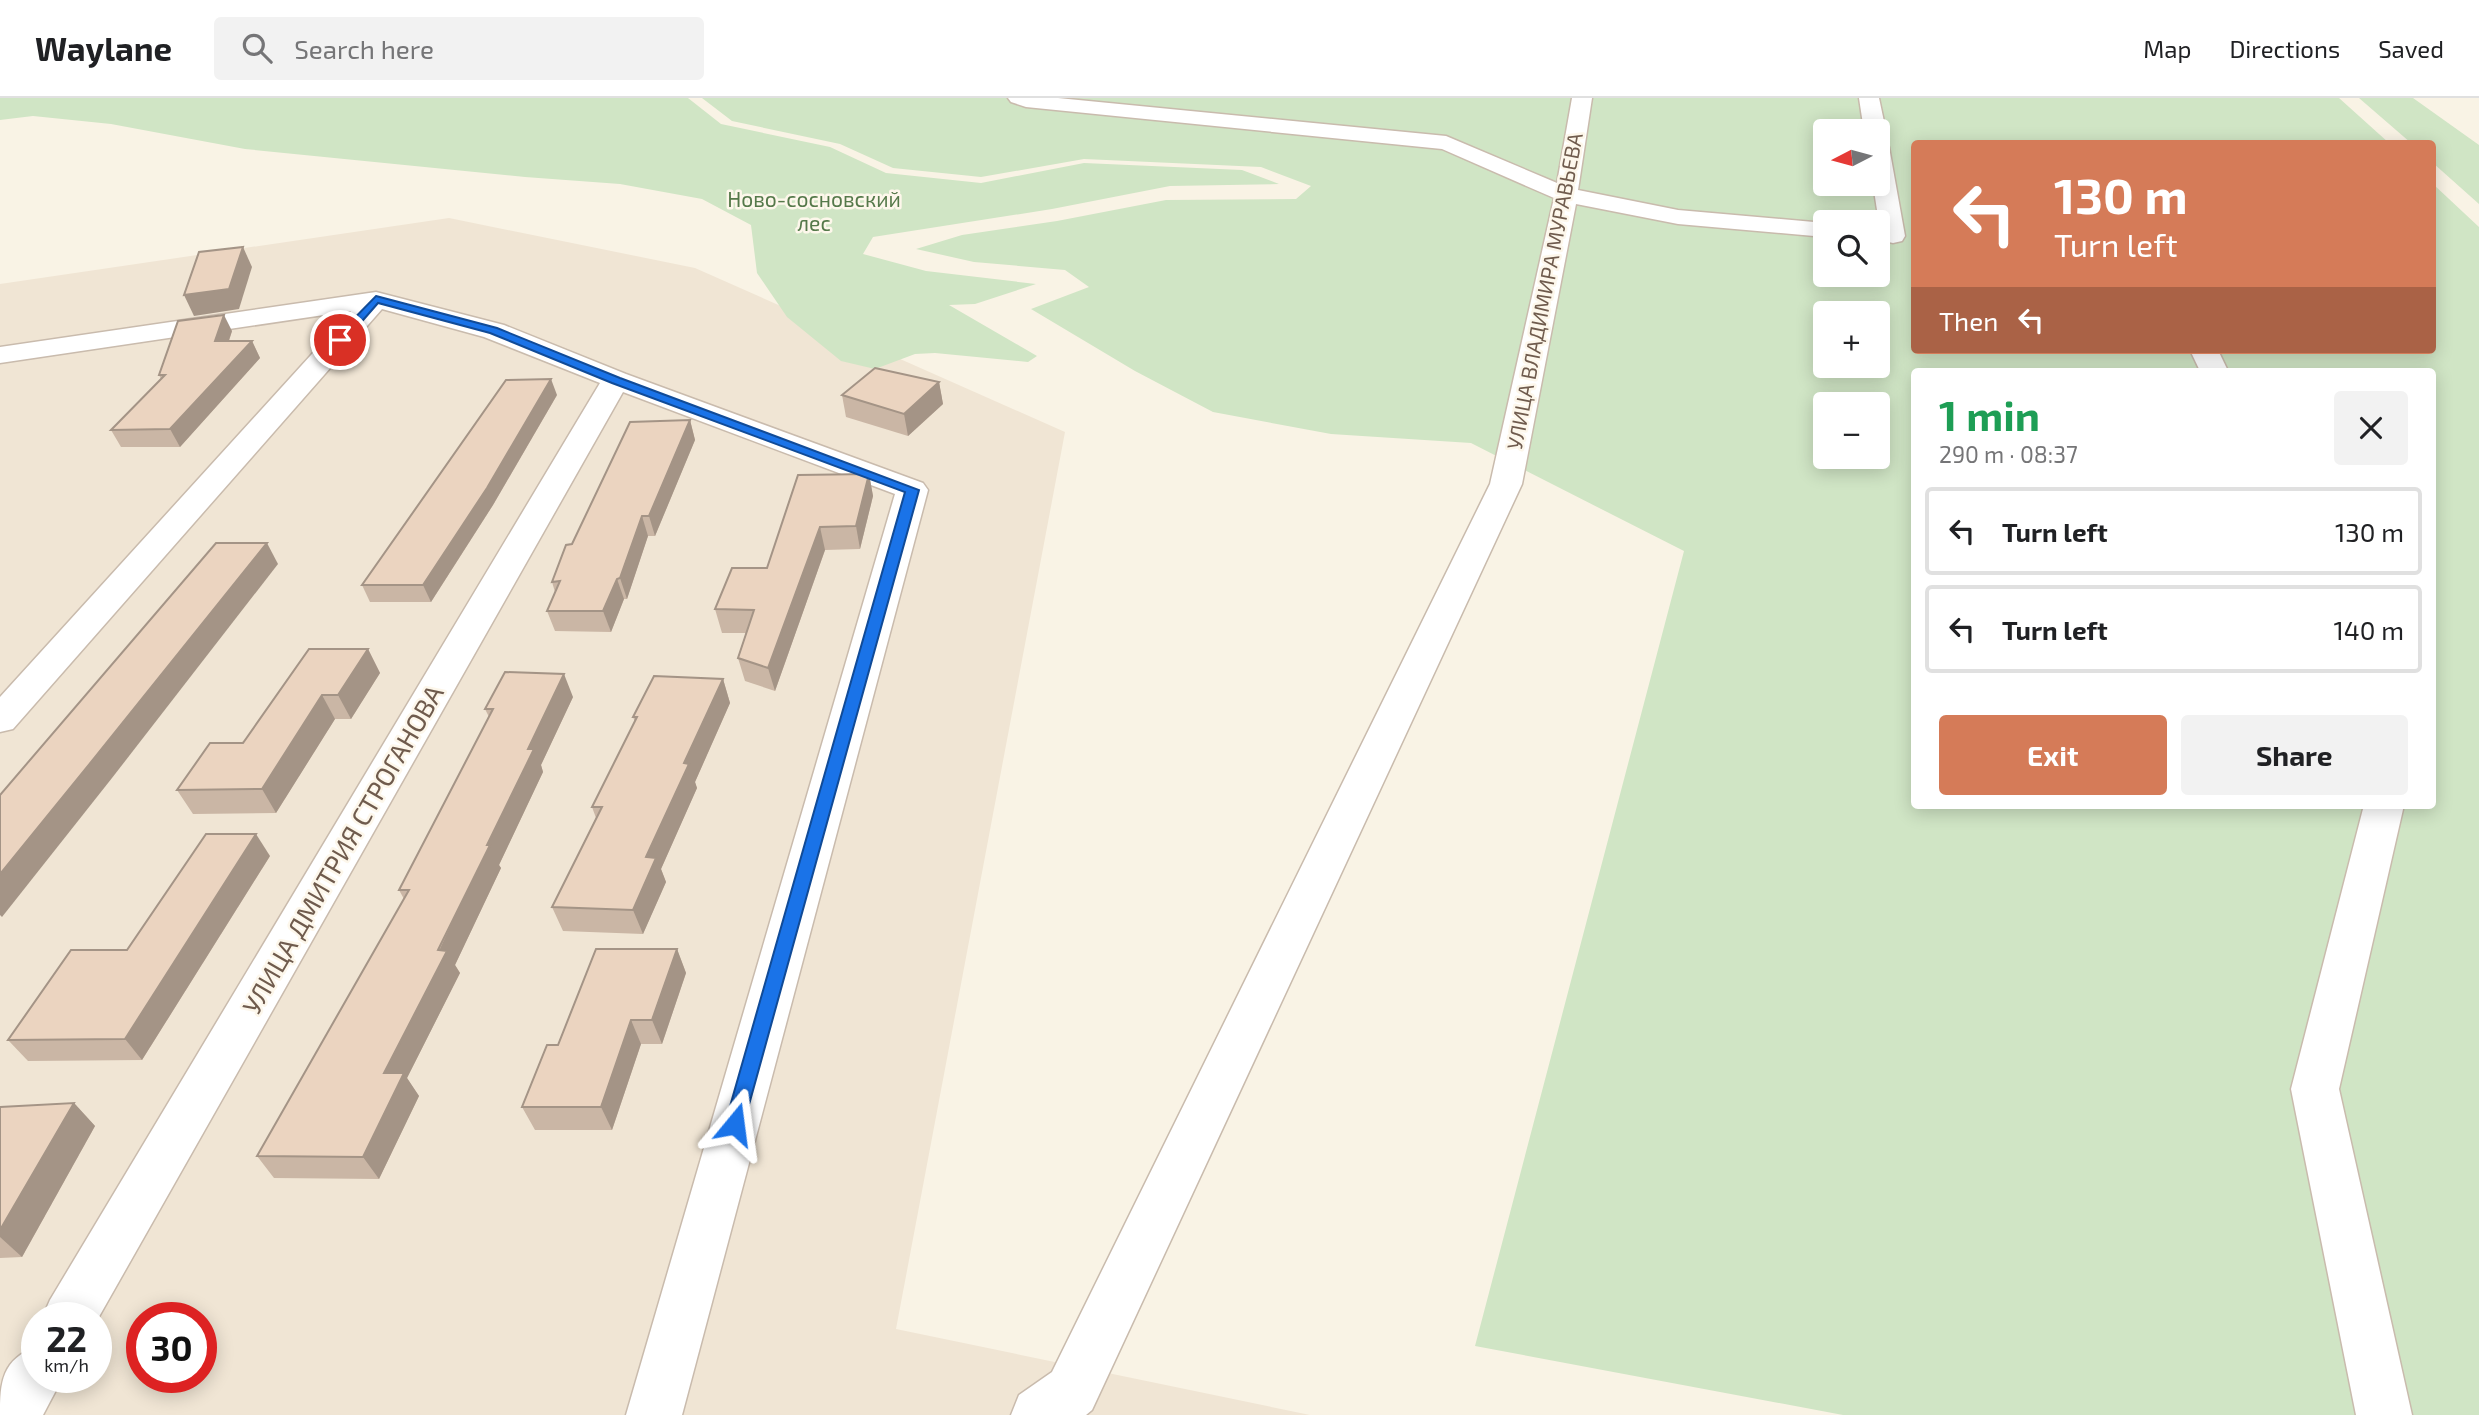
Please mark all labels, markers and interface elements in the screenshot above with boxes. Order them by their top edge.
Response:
search box [214,17,704,80]
text: Waylane [35,28,172,68]
icon: search [238,29,276,67]
text: Search here [294,33,434,64]
text: Map [2143,34,2191,63]
text: Directions [2229,34,2340,63]
text: Saved [2378,34,2444,63]
north arrow [1813,119,1890,196]
map controls [1813,119,1890,469]
street label: УЛИЦА ВЛАДИМИРА МУРАВЬЕВА [1501,130,1587,452]
text: 130 m [2054,165,2188,224]
icon: left [1939,168,2030,259]
park label: Ново-сосновский лес [727,186,901,235]
button: search [1813,210,1890,287]
text: Turn left [2054,225,2178,263]
button: + [1813,301,1890,378]
icon: left [2012,301,2050,339]
text: Then [1939,305,1998,336]
pin [310,310,370,370]
icon: arrive [321,321,359,359]
text: 1 min [1939,389,2040,439]
button: close [2334,391,2408,465]
button: − [1813,392,1890,469]
text: 290 m · 08:37 [1939,440,2078,468]
icon: left [1943,512,1981,550]
text: Turn left [2002,516,2108,547]
text: 130 m [2335,516,2404,547]
icon: left [1943,610,1981,648]
text: Turn left [2002,614,2108,645]
text: 140 m [2333,614,2404,645]
street label: УЛИЦА ДМИТРИЯ СТРОГАНОВА [235,679,449,1019]
button: Exit [1939,715,2167,795]
button: Share [2181,715,2408,795]
position arrow [698,1087,772,1161]
speed limit sign: 30 [126,1302,217,1393]
text: 22 [46,1317,87,1359]
text: km/h [44,1354,89,1376]

